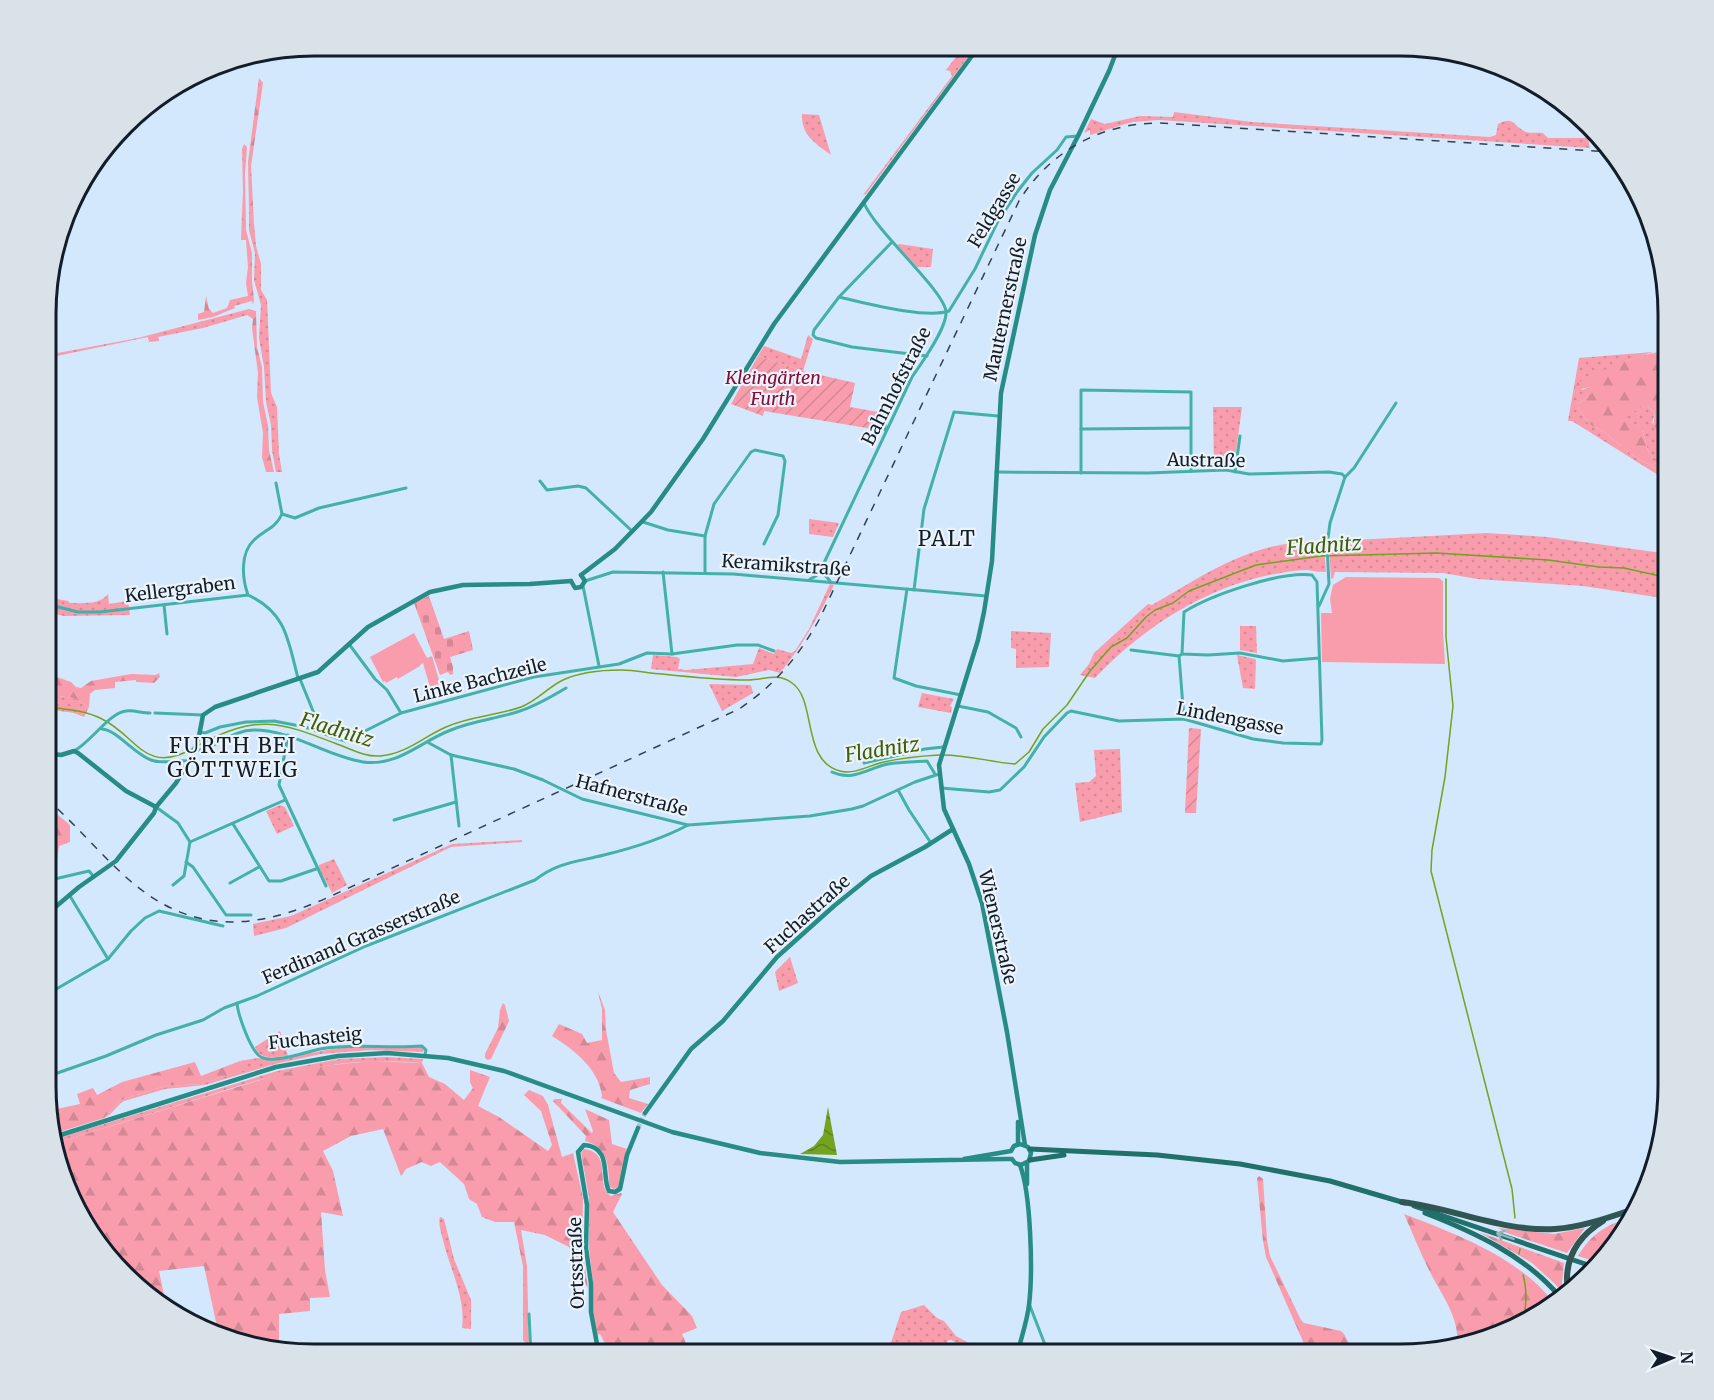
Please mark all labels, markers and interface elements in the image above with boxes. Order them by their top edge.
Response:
street label: Feldgasse [963,168,1025,252]
street label: Mauternerstraße [979,235,1031,383]
street label: Bahnhofstraße [856,323,936,449]
park label: Kleingärten Furth [724,366,821,410]
street label: Austraße [1166,448,1245,472]
district label: PALT [918,525,976,552]
water label: Fladnitz [1285,530,1363,560]
street label: Keramikstraße [721,549,851,581]
street label: Kellergraben [123,571,237,607]
street label: Linke Bachzeile [411,652,549,708]
street label: Lindengasse [1175,696,1285,740]
water label: Fladnitz [296,706,377,752]
water label: Fladnitz [842,731,922,767]
district label: FURTH BEI GÖTTWEIG [167,732,299,783]
street label: Hafnerstraße [573,769,691,821]
street label: Wienerstraße [973,866,1022,987]
street label: Fuchastraße [759,870,855,958]
street label: Ferdinand Grasserstraße [259,885,463,989]
street label: Fuchasteig [267,1022,363,1054]
street label: Ortsstraße [563,1217,589,1309]
one-way arrow [1496,1230,1515,1241]
north arrow [1642,1328,1702,1388]
text: N [1677,1351,1697,1365]

